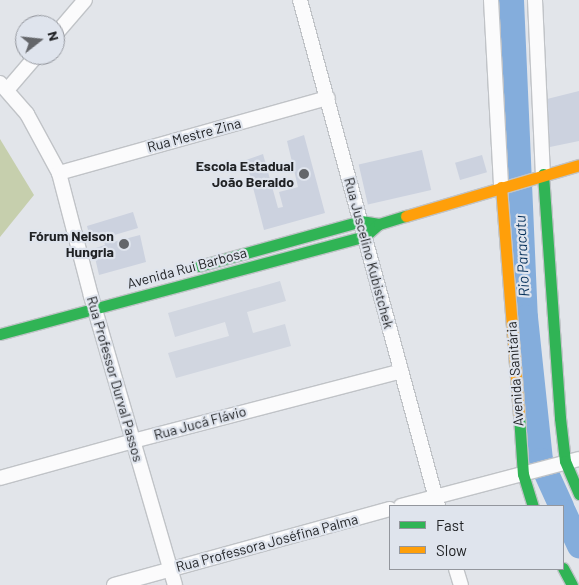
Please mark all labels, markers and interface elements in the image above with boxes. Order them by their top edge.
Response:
north arrow [15,15,65,65]
text: N [44,29,63,43]
street label: Rua Mestre Zina [145,114,243,156]
place label: Escola Estadual João Beraldo [196,158,294,190]
marker: Escola Estadual João Beraldo [298,168,310,180]
street label: Rua Juscelino Kubistchek [341,176,397,330]
water label: Rio Paracatu [511,215,533,297]
place label: Fórum Nelson Hungria [29,228,114,260]
marker: Fórum Nelson Hungria [118,238,130,250]
street label: Avenida Rui Barbosa [125,244,249,292]
street label: Rua Professor Durval Passos [83,294,147,464]
street label: Avenida Sanitária [503,321,527,427]
street label: Rua Jucá Flávio [152,403,248,443]
legend [389,505,564,570]
street label: Rua Professora Joséfina Palma [174,511,360,575]
text: Fast [436,516,464,534]
text: Slow [436,541,467,559]

